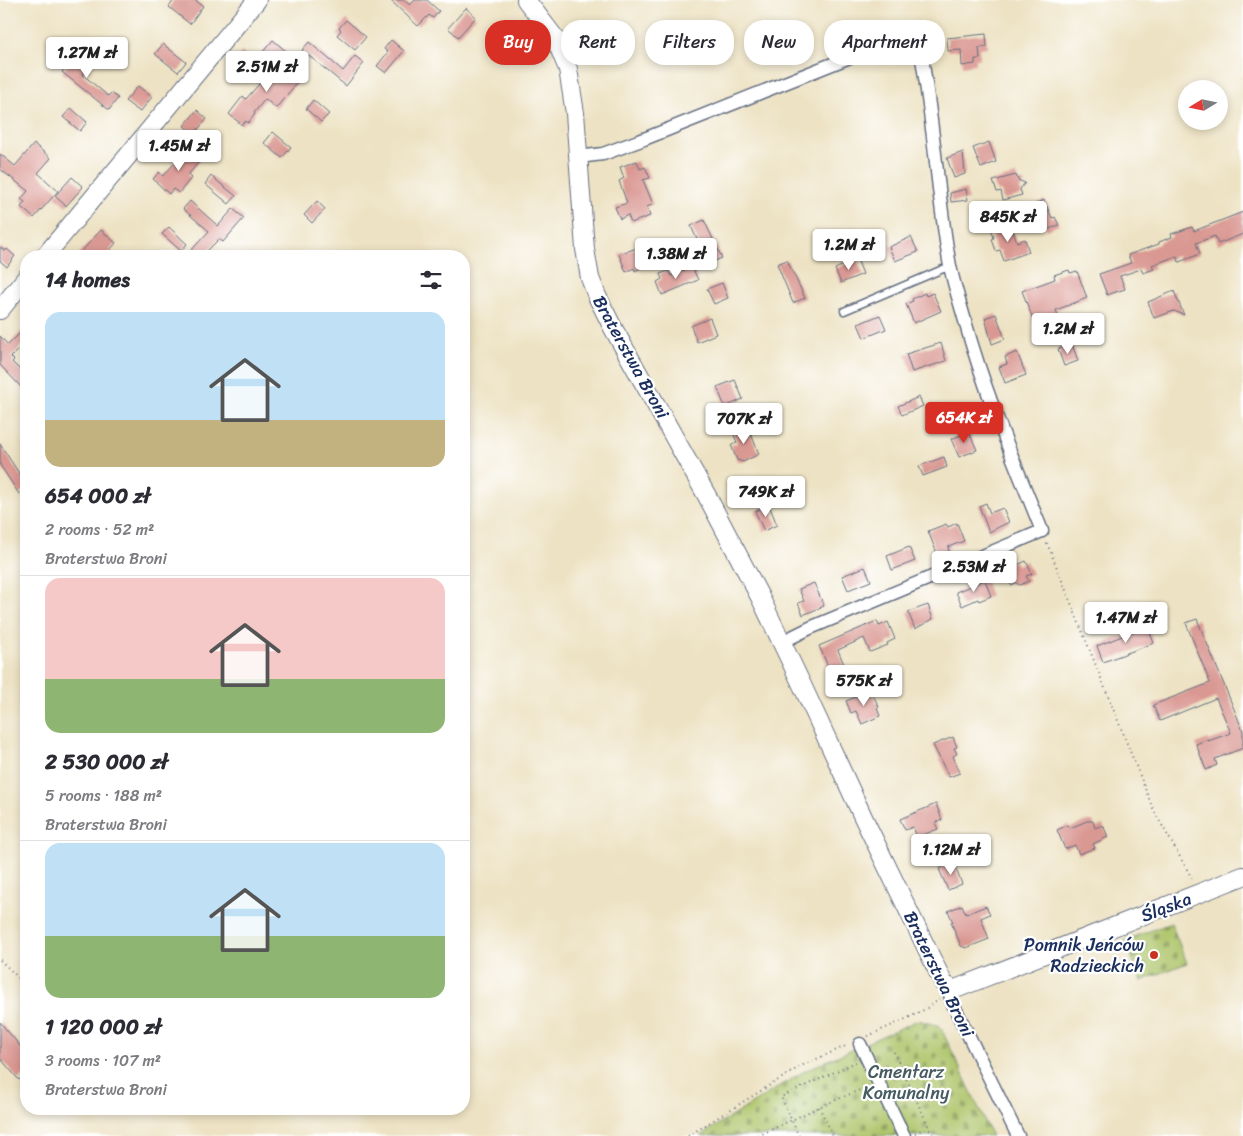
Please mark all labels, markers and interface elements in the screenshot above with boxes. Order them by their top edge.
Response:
chip: Buy [485,20,551,65]
chip: Rent [561,20,635,65]
chip: Filters [645,20,734,65]
chip: New [744,20,814,65]
chip: Apartment [824,20,945,65]
pin: 1.27M zł [35,36,139,79]
text: 1.27M zł [57,38,117,67]
pin: 2.51M zł [215,51,319,93]
text: 2.51M zł [237,52,297,81]
north arrow [1178,80,1228,130]
map controls [1178,80,1228,130]
pin: 1.45M zł [127,130,231,172]
text: 1.45M zł [148,131,210,160]
pin: 845K zł [962,200,1054,243]
text: 845K zł [980,202,1036,231]
pin: 1.2M zł [803,228,895,271]
text: 1.2M zł [824,230,874,259]
pin: 1.38M zł [624,238,728,280]
text: 1.38M zł [646,239,706,268]
text: 14 homes [45,261,130,299]
icon: filters [417,266,445,294]
street label: Braterstwa Broni [584,289,679,426]
pin: 1.2M zł [1022,312,1114,355]
text: 1.2M zł [1043,314,1093,343]
icon: home [200,345,290,435]
pin: 707K zł [698,402,790,445]
pin: 654K zł [918,402,1010,444]
text: 654K zł [936,403,992,432]
text: 707K zł [716,404,772,433]
pin: 749K zł [720,476,812,518]
text: 654 000 zł [45,477,150,515]
text: 749K zł [738,477,794,506]
text: 2 rooms · 52 m² [45,515,154,544]
text: Braterstwa Broni [45,544,167,573]
pin: 2.53M zł [922,550,1026,593]
text: 2.53M zł [943,552,1005,581]
pin: 1.47M zł [1074,602,1178,644]
text: 1.47M zł [1096,603,1156,632]
icon: home [200,610,290,700]
pin: 575K zł [818,664,910,707]
text: 575K zł [836,666,892,695]
text: 2 530 000 zł [45,743,168,781]
text: 5 rooms · 188 m² [45,781,162,810]
text: Braterstwa Broni [45,810,167,839]
pin: 1.12M zł [899,834,1003,876]
text: 1.12M zł [922,835,980,864]
icon: home [200,875,290,965]
street label: Śląska [1136,883,1196,931]
street label: Braterstwa Broni [895,905,984,1044]
place label: Pomnik Jeńców Radzieckich [1024,929,1145,982]
marker: Pomnik Jeńców Radzieckich [1148,949,1160,961]
text: 1 120 000 zł [45,1008,161,1046]
text: 3 rooms · 107 m² [45,1046,161,1075]
park label: Cmentarz Komunalny [863,1056,950,1109]
text: Braterstwa Broni [45,1075,167,1104]

